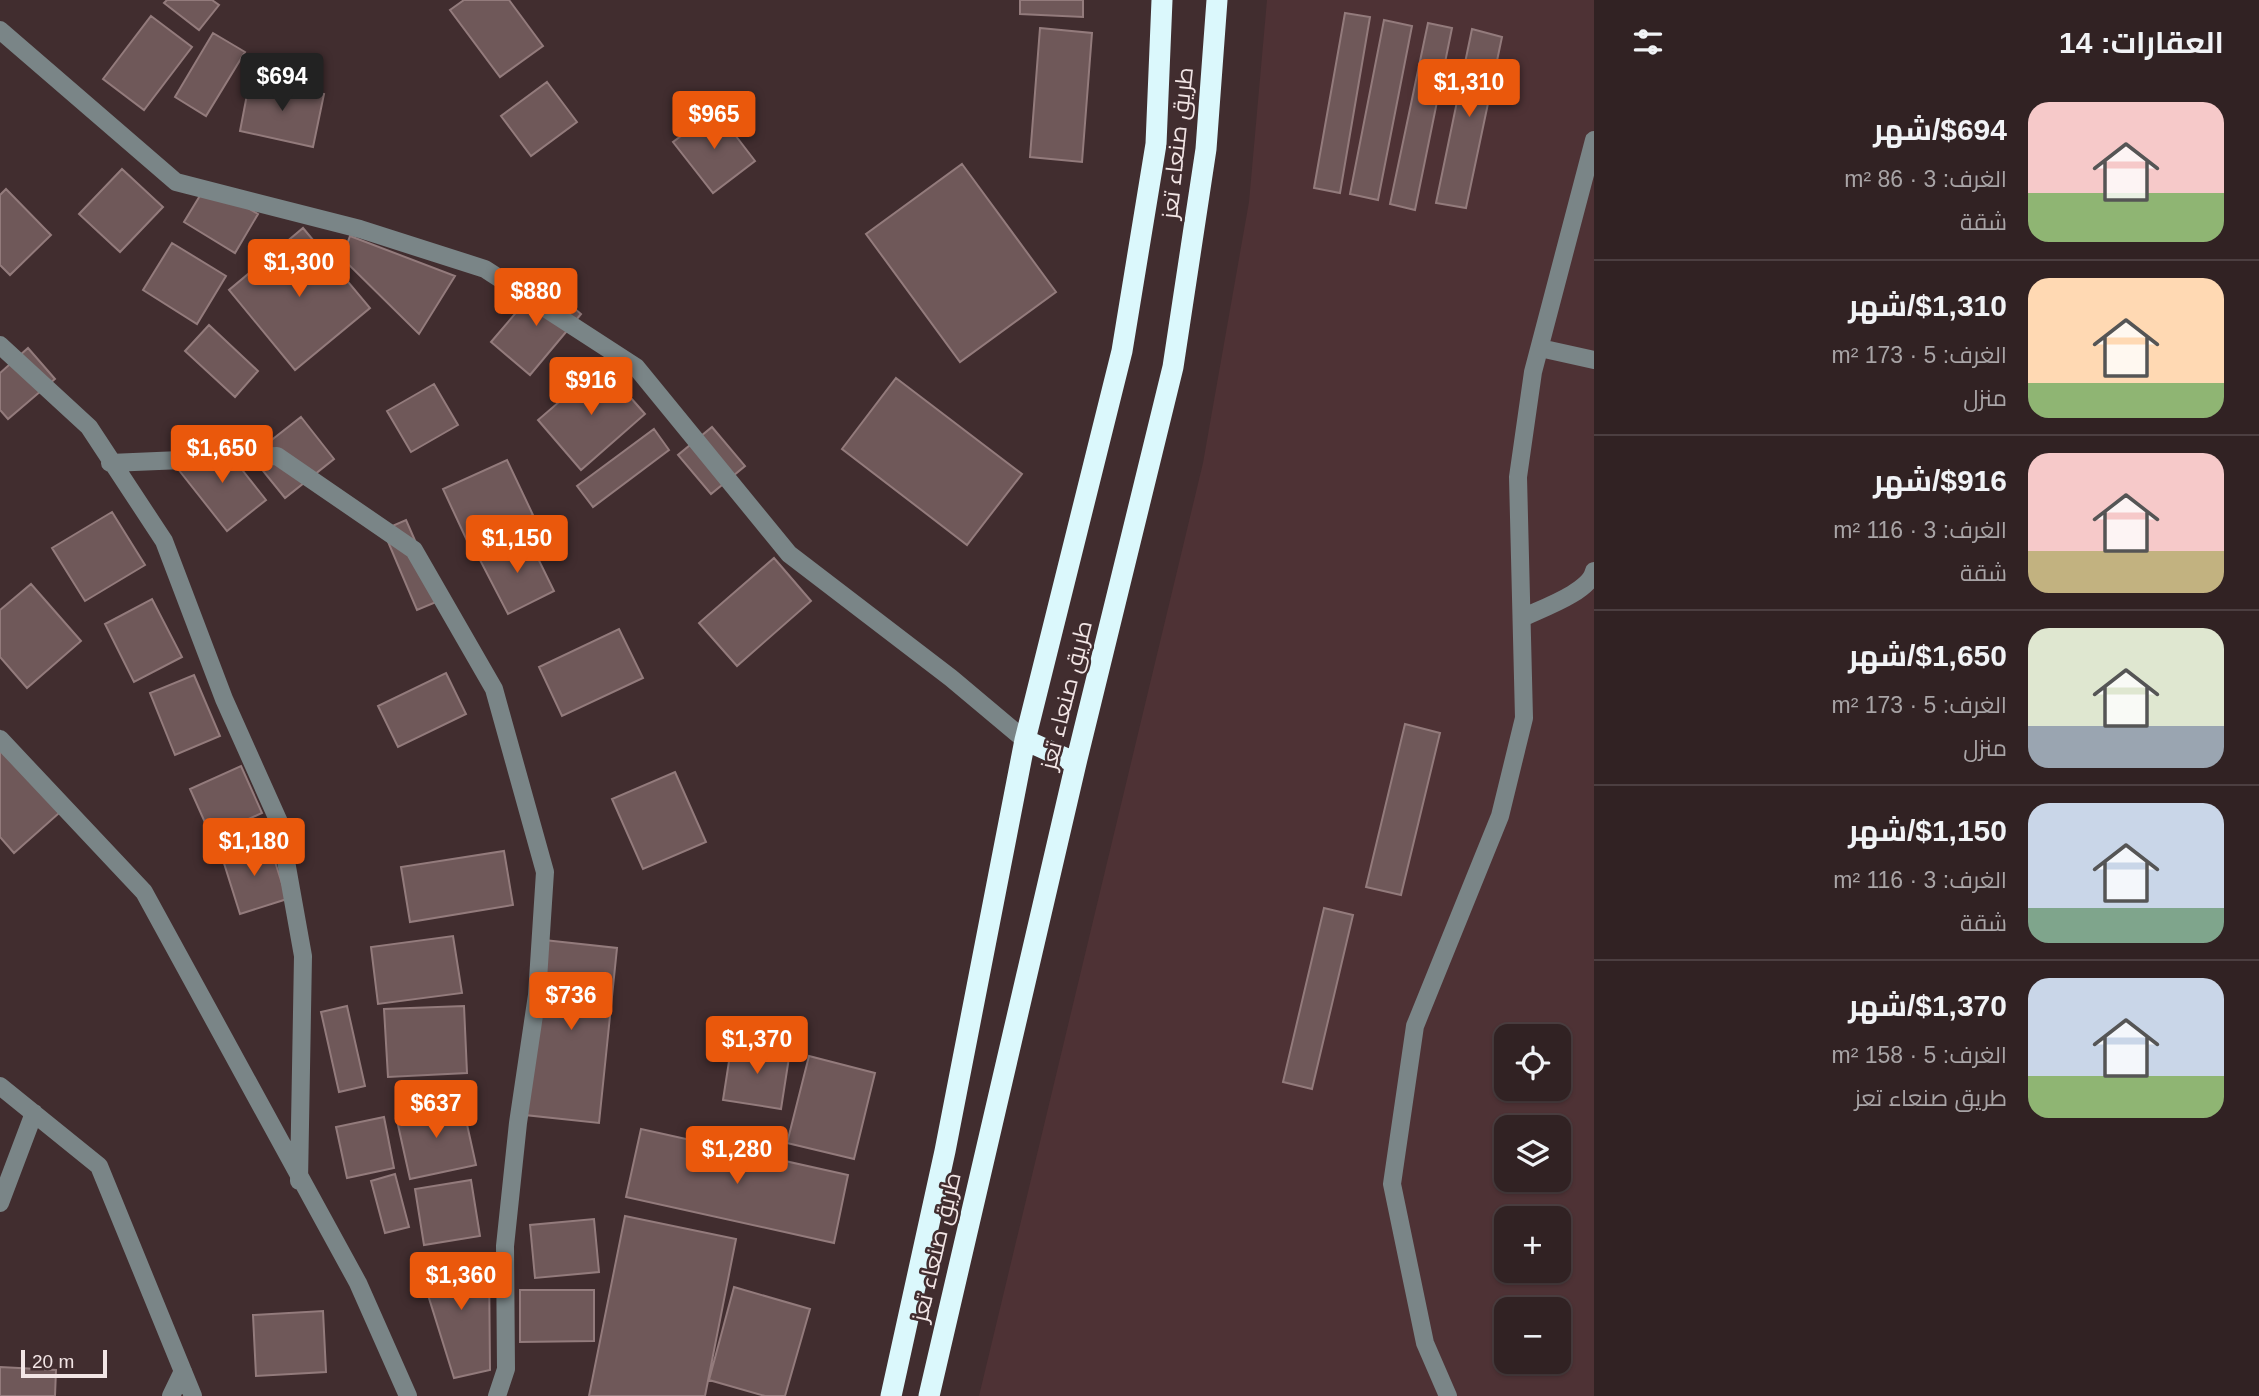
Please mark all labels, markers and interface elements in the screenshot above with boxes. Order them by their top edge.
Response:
icon: filters [1629,23,1667,61]
text: العقارات: 14 [2059,26,2224,59]
pin: $694 [241,54,323,113]
pin: $1,310 [1412,60,1526,119]
text: $694 [256,63,308,89]
street label: طريق صنعاء تعز [1156,66,1199,222]
text: $1,310 [1434,69,1504,95]
pin: $965 [673,92,755,151]
text: $965 [688,101,740,127]
text: $694/شهر [1873,113,2007,146]
icon: home [2084,130,2168,214]
text: الغرف: 3 · 86 m² [1844,166,2007,192]
text: شقة [1960,209,2007,235]
pin: $1,300 [242,240,356,299]
text: $1,300 [264,249,334,275]
pin: $880 [495,268,577,328]
text: $880 [510,278,562,304]
text: $1,310/شهر [1848,289,2007,322]
icon: home [2084,306,2168,390]
text: الغرف: 5 · 173 m² [1832,342,2007,368]
pin: $916 [550,358,632,417]
text: $916 [565,367,617,393]
text: منزل [1963,385,2007,411]
pin: $1,650 [165,426,279,485]
text: $1,650 [187,435,257,461]
text: $916/شهر [1873,464,2007,497]
icon: home [2084,481,2168,565]
pin: $1,150 [460,516,574,575]
text: الغرف: 3 · 116 m² [1833,517,2007,543]
text: $1,150 [482,525,552,551]
text: شقة [1960,560,2007,586]
street label: طريق صنعاء تعز [1034,618,1098,774]
text: $1,650/شهر [1848,639,2007,672]
icon: home [2084,656,2168,740]
text: الغرف: 5 · 173 m² [1832,692,2007,718]
text: منزل [1963,735,2007,761]
text: $1,150/شهر [1848,814,2007,847]
pin: $1,180 [197,818,311,878]
text: $1,180 [219,828,289,854]
icon: home [2084,831,2168,915]
text: الغرف: 3 · 116 m² [1833,867,2007,893]
text: شقة [1960,910,2007,936]
pin: $736 [530,972,612,1032]
text: $736 [545,982,597,1008]
text: $1,370/شهر [1848,989,2007,1022]
icon: home [2084,1006,2168,1090]
pin: $1,370 [700,1016,814,1076]
map controls [1494,1024,1571,1374]
button: locate [1494,1024,1571,1101]
text: $1,370 [722,1026,792,1052]
text: الغرف: 5 · 158 m² [1832,1042,2007,1068]
pin: $637 [395,1080,477,1140]
text: طريق صنعاء تعز [1854,1085,2007,1111]
text: $637 [410,1090,462,1116]
button: layers [1494,1115,1571,1192]
pin: $1,280 [680,1126,794,1186]
text: $1,280 [702,1136,772,1162]
street label: طريق صنعاء تعز [906,1170,967,1326]
button: + [1494,1206,1571,1283]
pin: $1,360 [404,1252,518,1312]
text: $1,360 [426,1262,496,1288]
button: − [1494,1297,1571,1374]
scale bar [21,1347,107,1379]
text: 20 m [32,1351,74,1372]

